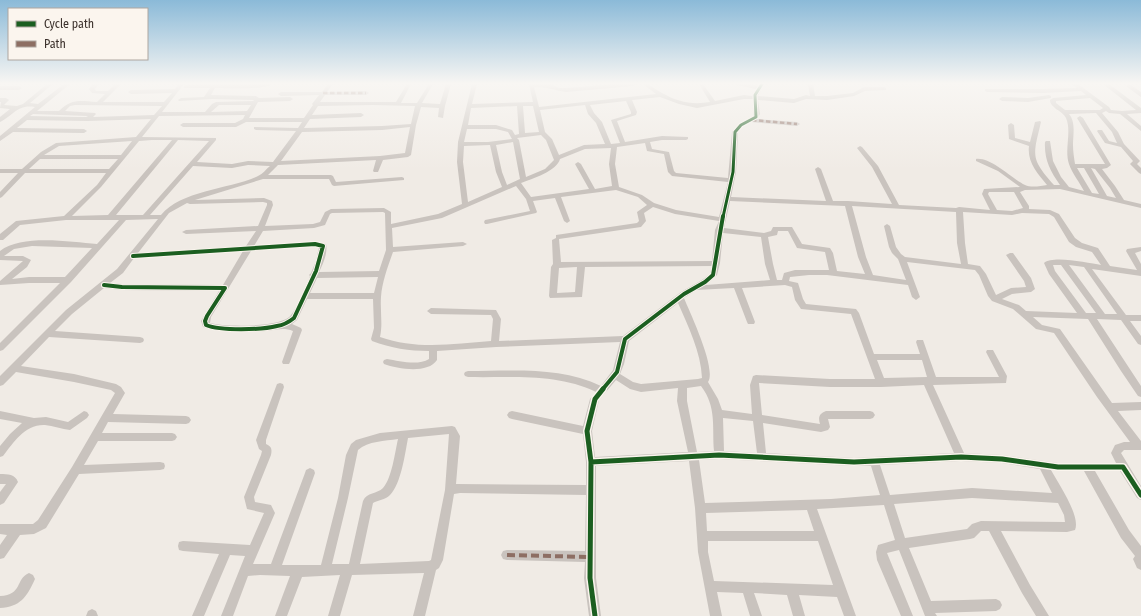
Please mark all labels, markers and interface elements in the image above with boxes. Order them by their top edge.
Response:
legend [8,8,148,60]
text: Cycle path [44,17,94,31]
text: Path [44,37,66,51]

